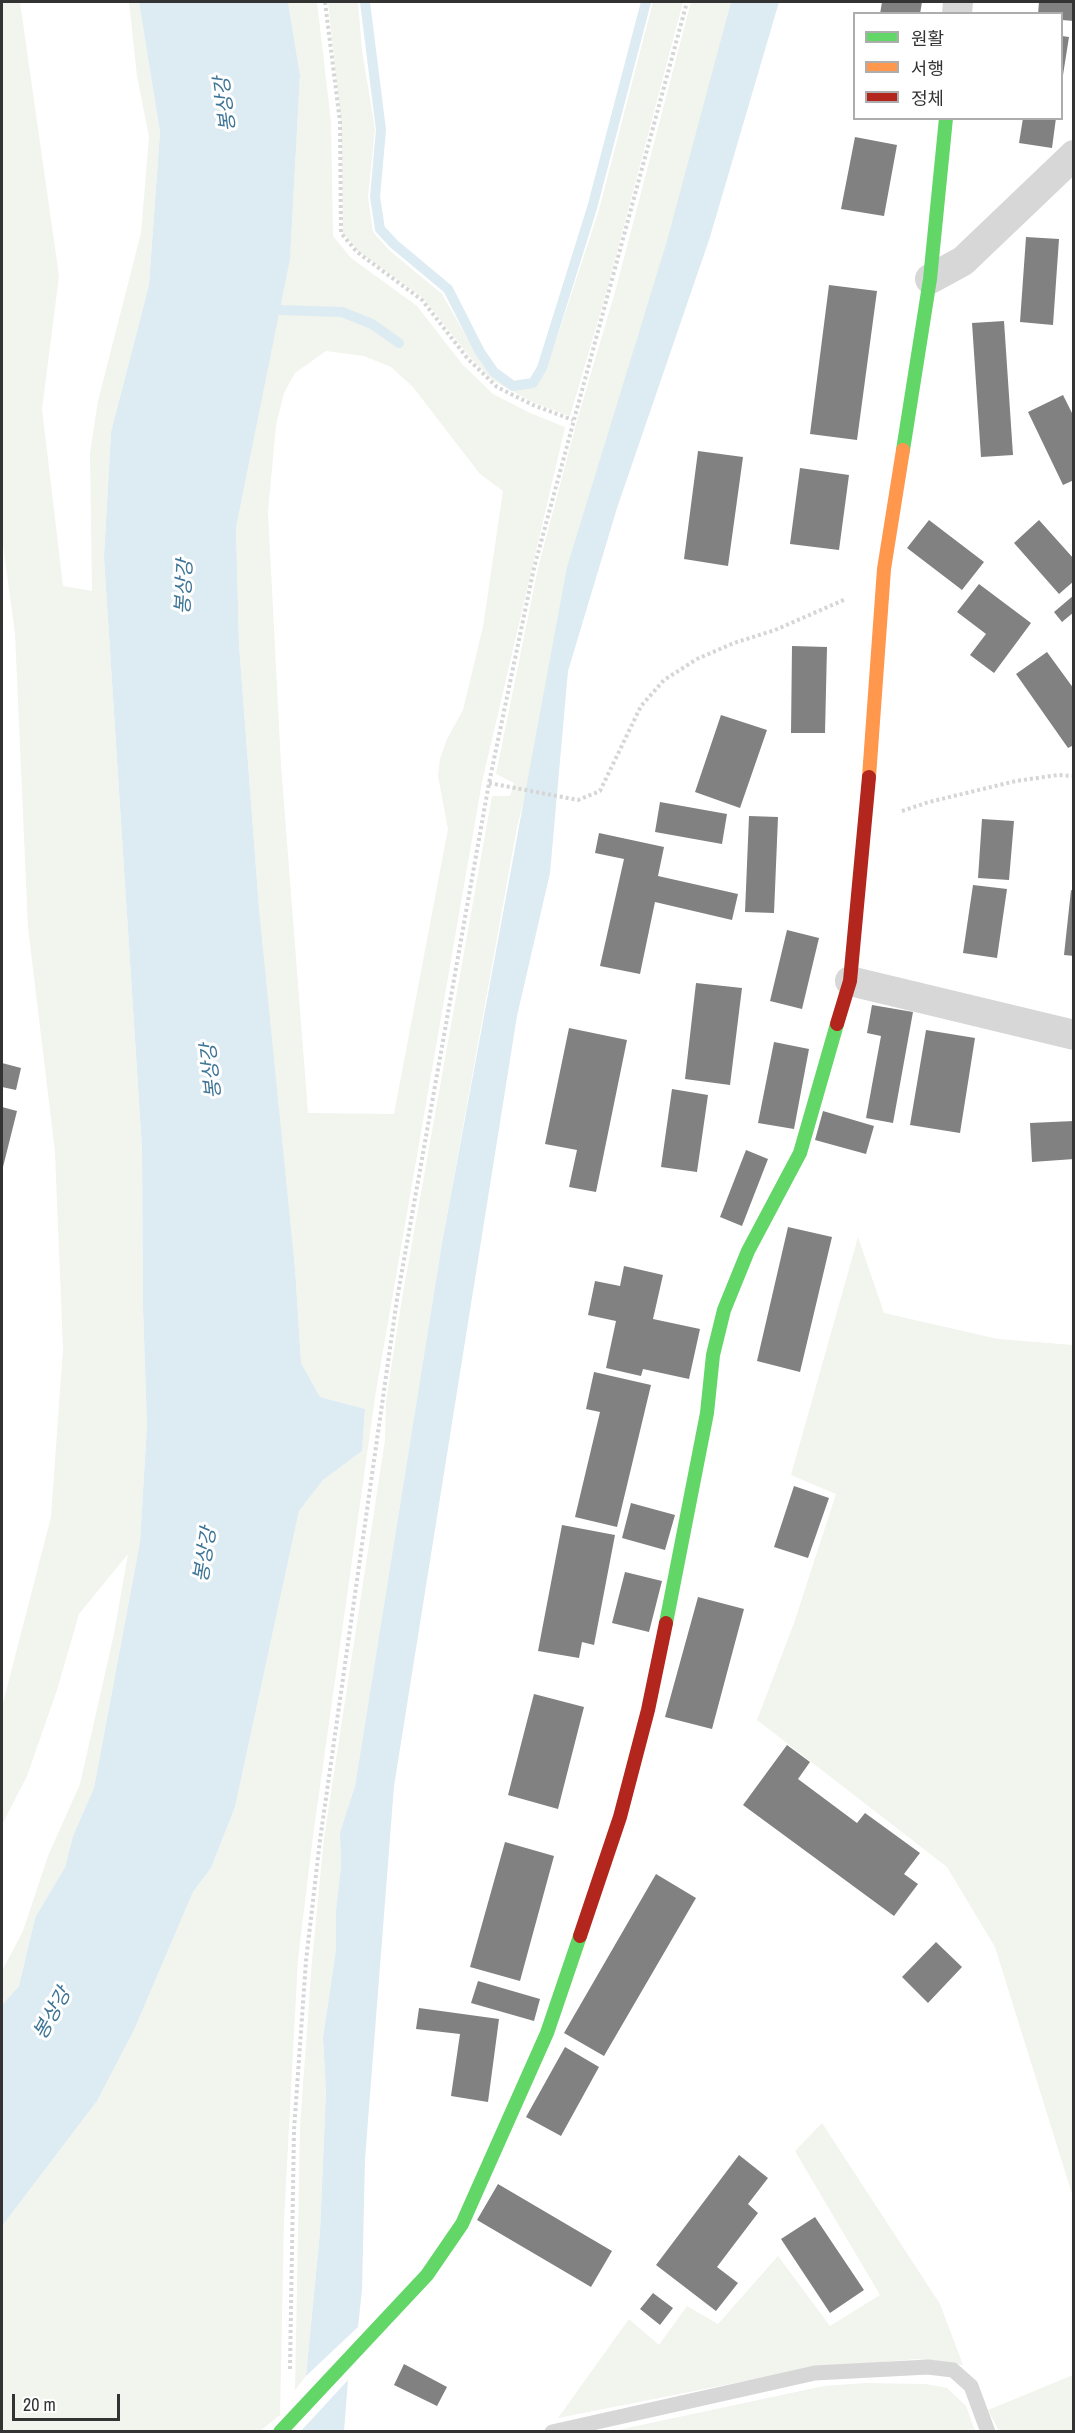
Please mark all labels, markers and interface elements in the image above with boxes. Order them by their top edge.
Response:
legend [853,12,1063,120]
text: 원활 [911,26,944,51]
text: 서행 [911,56,944,81]
water label: 봉상강 [211,75,241,133]
text: 정체 [911,86,944,111]
water label: 봉상강 [172,559,198,615]
water label: 봉상강 [197,1042,227,1100]
water label: 봉상강 [190,1526,222,1584]
water label: 봉상강 [29,1984,77,2044]
scale bar [15,2382,123,2420]
text: 20 m [23,2392,56,2417]

